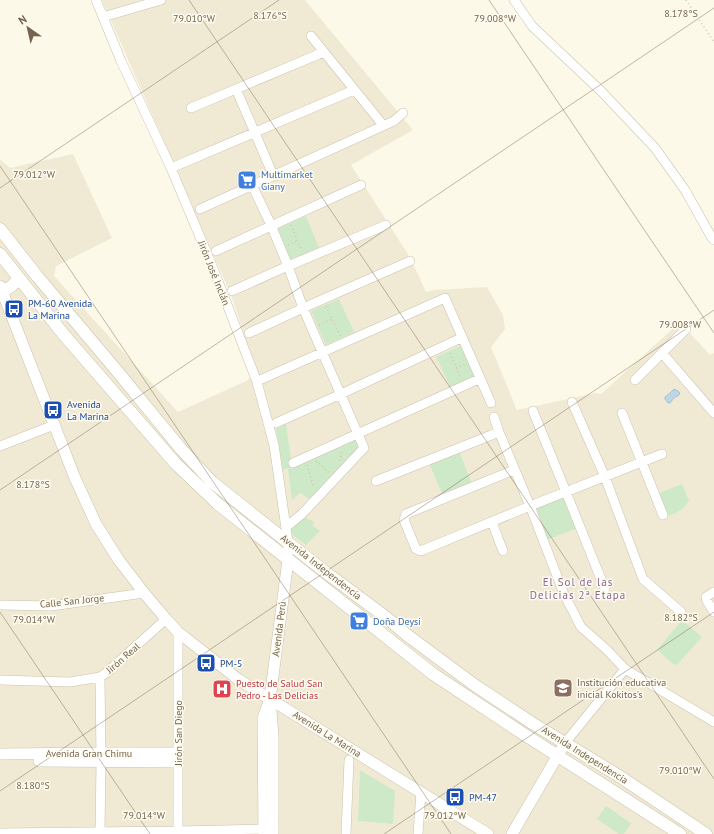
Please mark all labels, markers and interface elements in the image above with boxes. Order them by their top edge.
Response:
text: 8.178°S [664,7,698,20]
north arrow [8,8,48,48]
text: 8.176°S [253,9,287,22]
text: N [15,12,29,28]
text: 79.010°W [173,12,216,25]
text: 79.008°W [474,12,517,25]
text: 79.012°W [13,168,56,181]
place label: Multimarket Giany [261,168,314,193]
supermarket icon: Multimarket Giany [236,169,258,191]
street label: Jirón José Inclán [195,238,233,307]
place label: PM-60 Avenida La Marina [28,297,92,322]
bus stop icon: PM-60 Avenida La Marina [3,298,25,320]
text: 79.008°W [659,318,702,331]
place label: Avenida La Marina [67,398,109,423]
bus stop icon: Avenida La Marina [42,399,64,421]
text: 8.178°S [16,478,50,491]
street label: Avenida Independencia [278,531,364,603]
district label: El Sol de las Delicias 2ª Etapa [530,575,626,602]
street label: Calle San Jorge [39,591,105,611]
street label: Avenida Perú [269,601,289,657]
supermarket icon: Doña Deysi [348,610,370,632]
text: 8.182°S [664,611,698,624]
text: 79.014°W [13,613,56,626]
place label: Doña Deysi [373,615,421,628]
street label: Jirón Real [103,640,143,677]
bus stop icon: PM-5 [195,652,217,674]
place label: PM-5 [220,657,243,670]
place label: Institución educativa inicial Kokitos's [577,676,666,701]
place label: Puesto de Salud San Pedro - Las Delicias [236,677,323,702]
school or university icon: Institución educativa inicial Kokitos's [552,677,574,699]
hospital icon: Puesto de Salud San Pedro - Las Delicias [211,678,233,700]
street label: Jirón San Diego [172,700,185,767]
street label: Avenida La Marina [290,708,364,760]
street label: Avenida Independencia [539,723,631,787]
street label: Avenida Gran Chimu [46,747,132,760]
text: 79.010°W [659,764,702,777]
text: 8.180°S [16,779,50,792]
bus stop icon: PM-47 [444,786,466,808]
place label: PM-47 [469,791,497,804]
text: 79.014°W [123,809,166,822]
text: 79.012°W [424,809,467,822]

